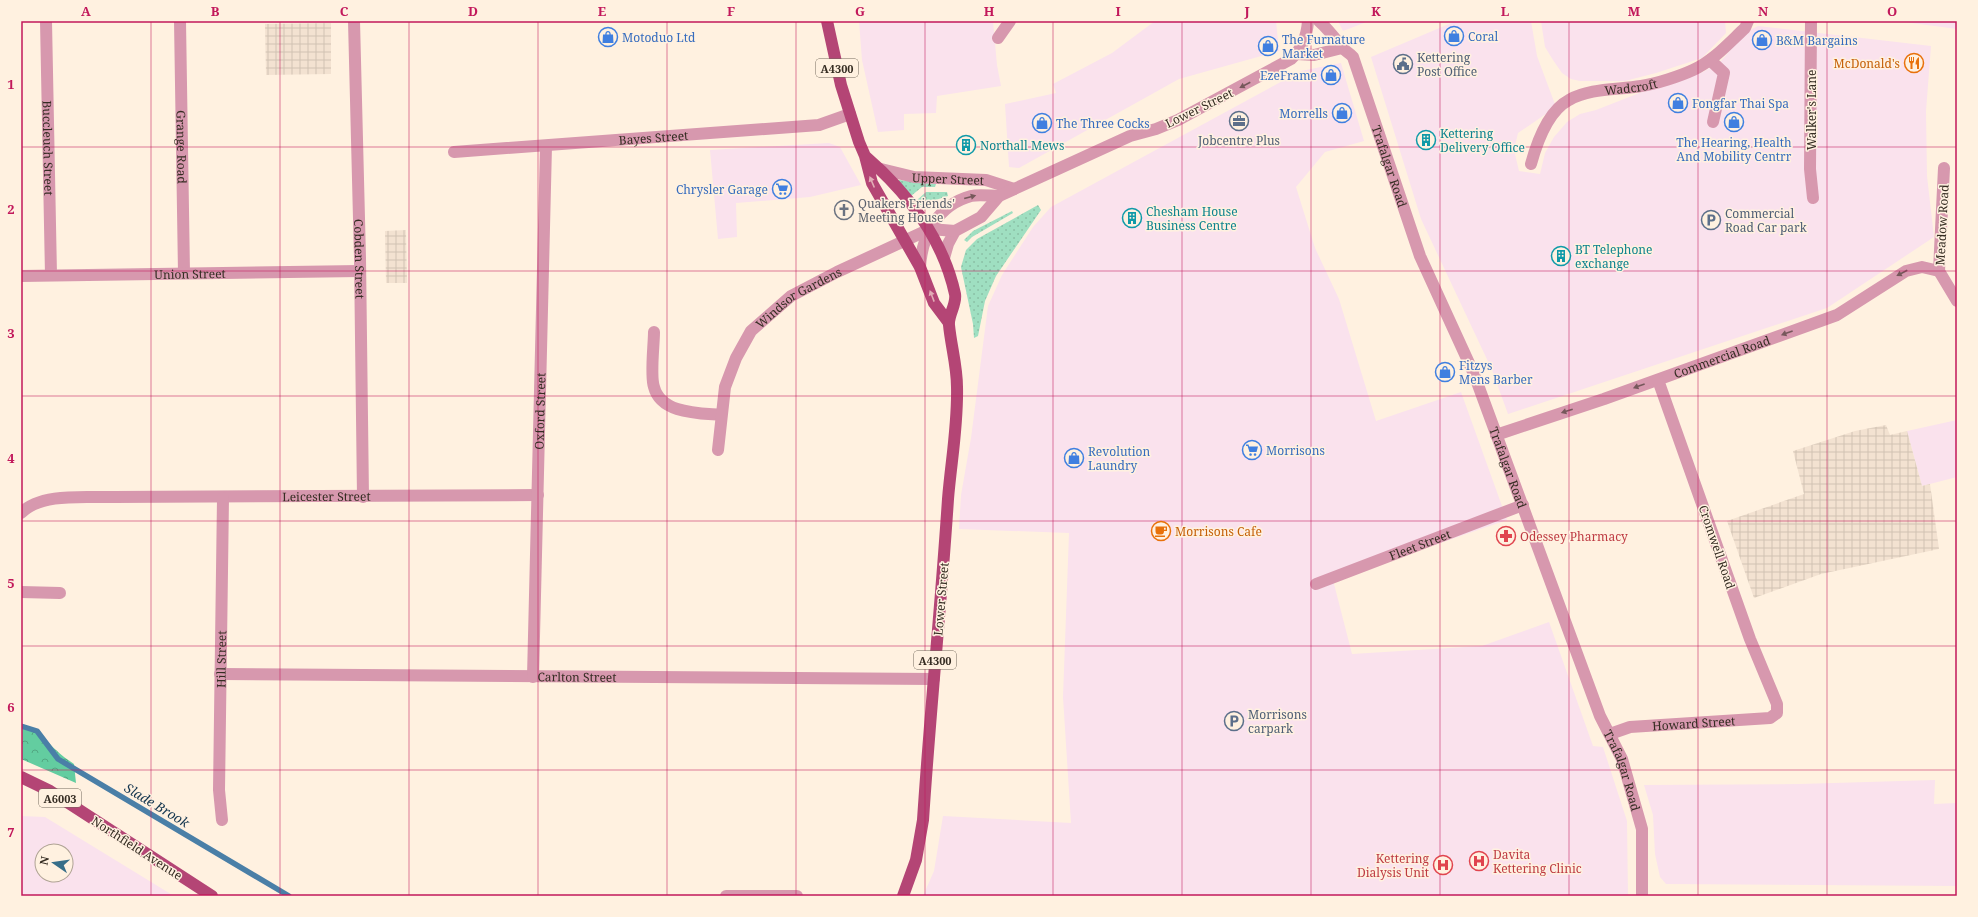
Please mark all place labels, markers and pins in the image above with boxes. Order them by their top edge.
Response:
shop icon: Coral [1443,25,1465,47]
shop icon: Motoduo Ltd [597,26,619,48]
place label: Coral [1468,28,1498,45]
place label: Motoduo Ltd [622,29,696,46]
shop icon: B&M Bargains [1751,29,1773,51]
place label: The Furnature Market [1282,31,1365,62]
place label: B&M Bargains [1776,32,1858,49]
shop icon: The Furnature Market [1257,35,1279,57]
place label: Kettering Post Office [1417,49,1477,80]
restaurant icon: McDonald's [1903,52,1925,74]
public building icon: Kettering Post Office [1392,53,1414,75]
place label: McDonald's [1834,55,1900,72]
shop icon: EzeFrame [1320,64,1342,86]
place label: EzeFrame [1260,67,1317,84]
shop icon: Fongfar Thai Spa [1667,92,1689,114]
place label: Fongfar Thai Spa [1692,95,1789,112]
shop icon: Morrells [1331,102,1353,124]
place label: Morrells [1279,105,1328,122]
office icon: Jobcentre Plus [1228,110,1250,132]
shop icon: The Hearing, Health And Mobility Centrr [1723,111,1745,133]
shop icon: The Three Cocks [1031,112,1053,134]
place label: The Three Cocks [1056,115,1150,132]
place label: Kettering Delivery Office [1440,125,1525,156]
building icon: Kettering Delivery Office [1415,129,1437,151]
place label: Jobcentre Plus [1197,132,1280,149]
building icon: Northall Mews [955,134,977,156]
place label: The Hearing, Health And Mobility Centrr [1676,134,1792,165]
place label: Northall Mews [980,137,1064,154]
supermarket icon: Chrysler Garage [771,178,793,200]
place label: Chrysler Garage [676,181,768,198]
place label: Quakers Friends' Meeting House [858,195,955,226]
church icon: Quakers Friends' Meeting House [833,199,855,221]
place label: Chesham House Business Centre [1146,203,1238,234]
place label: Commercial Road Car park [1725,205,1808,236]
building icon: Chesham House Business Centre [1121,207,1143,229]
parking icon: Commercial Road Car park [1700,209,1722,231]
place label: BT Telephone exchange [1575,241,1652,272]
building icon: BT Telephone exchange [1550,245,1572,267]
place label: Fitzys Mens Barber [1459,357,1533,388]
shop icon: Fitzys Mens Barber [1434,361,1456,383]
supermarket icon: Morrisons [1241,439,1263,461]
place label: Morrisons [1266,442,1325,459]
place label: Revolution Laundry [1088,443,1150,474]
shop icon: Revolution Laundry [1063,447,1085,469]
cafe icon: Morrisons Cafe [1150,520,1172,542]
place label: Morrisons Cafe [1175,523,1262,540]
pharmacy icon: Odessey Pharmacy [1495,525,1517,547]
place label: Odessey Pharmacy [1520,528,1628,545]
place label: Morrisons carpark [1248,706,1307,737]
parking icon: Morrisons carpark [1223,710,1245,732]
place label: Davita Kettering Clinic [1493,846,1582,877]
place label: Kettering Dialysis Unit [1357,850,1430,881]
hospital icon: Davita Kettering Clinic [1468,850,1490,872]
hospital icon: Kettering Dialysis Unit [1432,854,1454,876]

